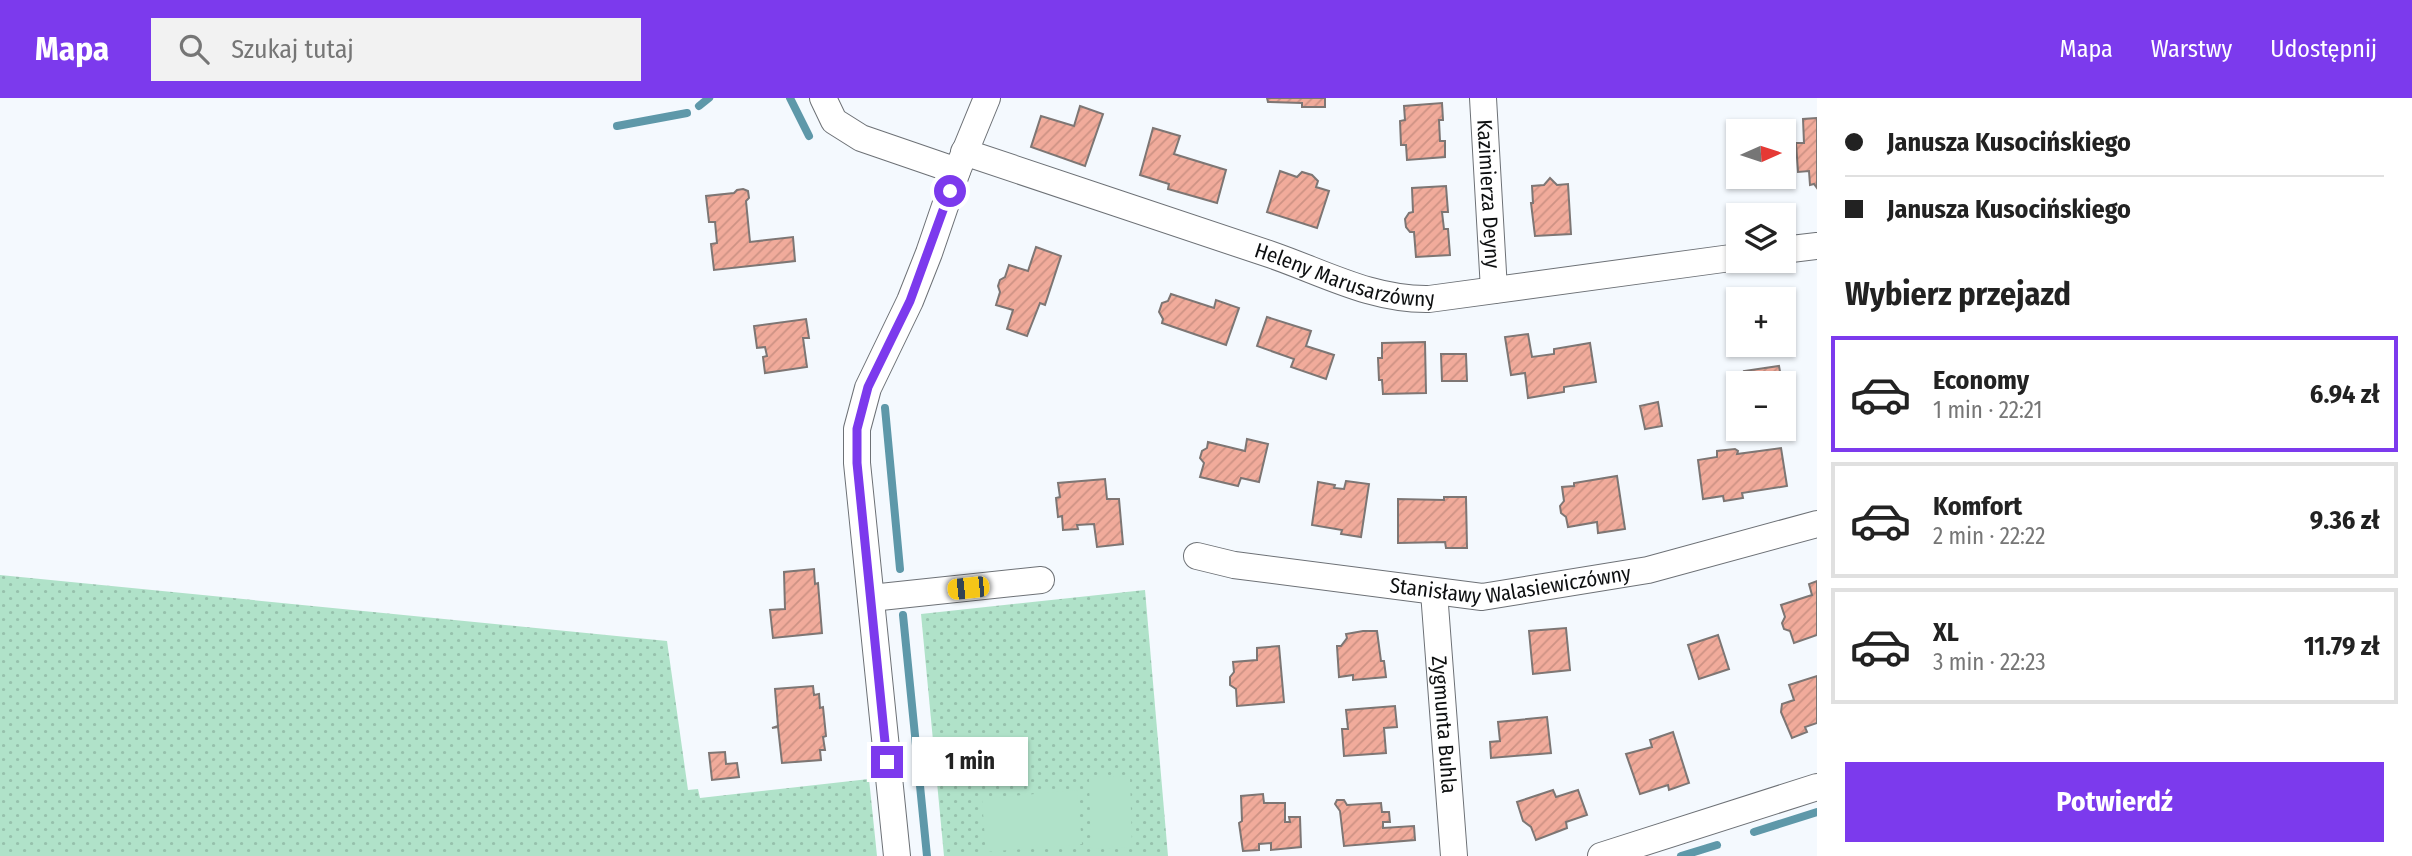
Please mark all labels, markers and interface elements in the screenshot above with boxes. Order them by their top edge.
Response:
search box [151,18,641,81]
text: Mapa [35,29,109,69]
icon: search [175,30,213,68]
text: Szukaj tutaj [231,34,354,65]
text: Mapa [2060,35,2113,63]
text: Warstwy [2151,35,2232,63]
text: Udostępnij [2270,35,2377,63]
street label: Kazimierza Deyny [1471,119,1506,270]
north arrow [1726,119,1796,189]
map controls [1726,119,1796,441]
text: Janusza Kusocińskiego [1887,127,2131,158]
route start [934,175,966,207]
text: Janusza Kusocińskiego [1887,194,2131,225]
button: layers [1726,203,1796,273]
street label: Heleny Marusarzówny [1251,237,1437,312]
text: Wybierz przejazd [1845,275,2071,313]
button: + [1726,287,1796,357]
icon: car [1849,363,1912,426]
text: Economy [1933,365,2029,396]
button: − [1726,371,1796,441]
text: 6.94 zł [2310,379,2380,410]
text: 1 min · 22:21 [1933,396,2042,424]
icon: car [1849,489,1912,552]
text: Komfort [1933,491,2022,522]
text: 9.36 zł [2310,505,2380,536]
text: 2 min · 22:22 [1933,522,2045,550]
street label: Stanisławy Walasiewiczówny [1388,560,1633,610]
car [947,575,990,601]
icon: car [1849,615,1912,678]
text: XL [1933,617,1959,648]
text: 11.79 zł [2304,631,2380,662]
text: 3 min · 22:23 [1933,648,2046,676]
street label: Zygmunta Buhla [1426,655,1462,795]
callout: 1 min [912,738,1027,786]
route end [871,746,903,778]
text: 1 min [945,747,995,775]
button: Potwierdź [1845,762,2384,842]

